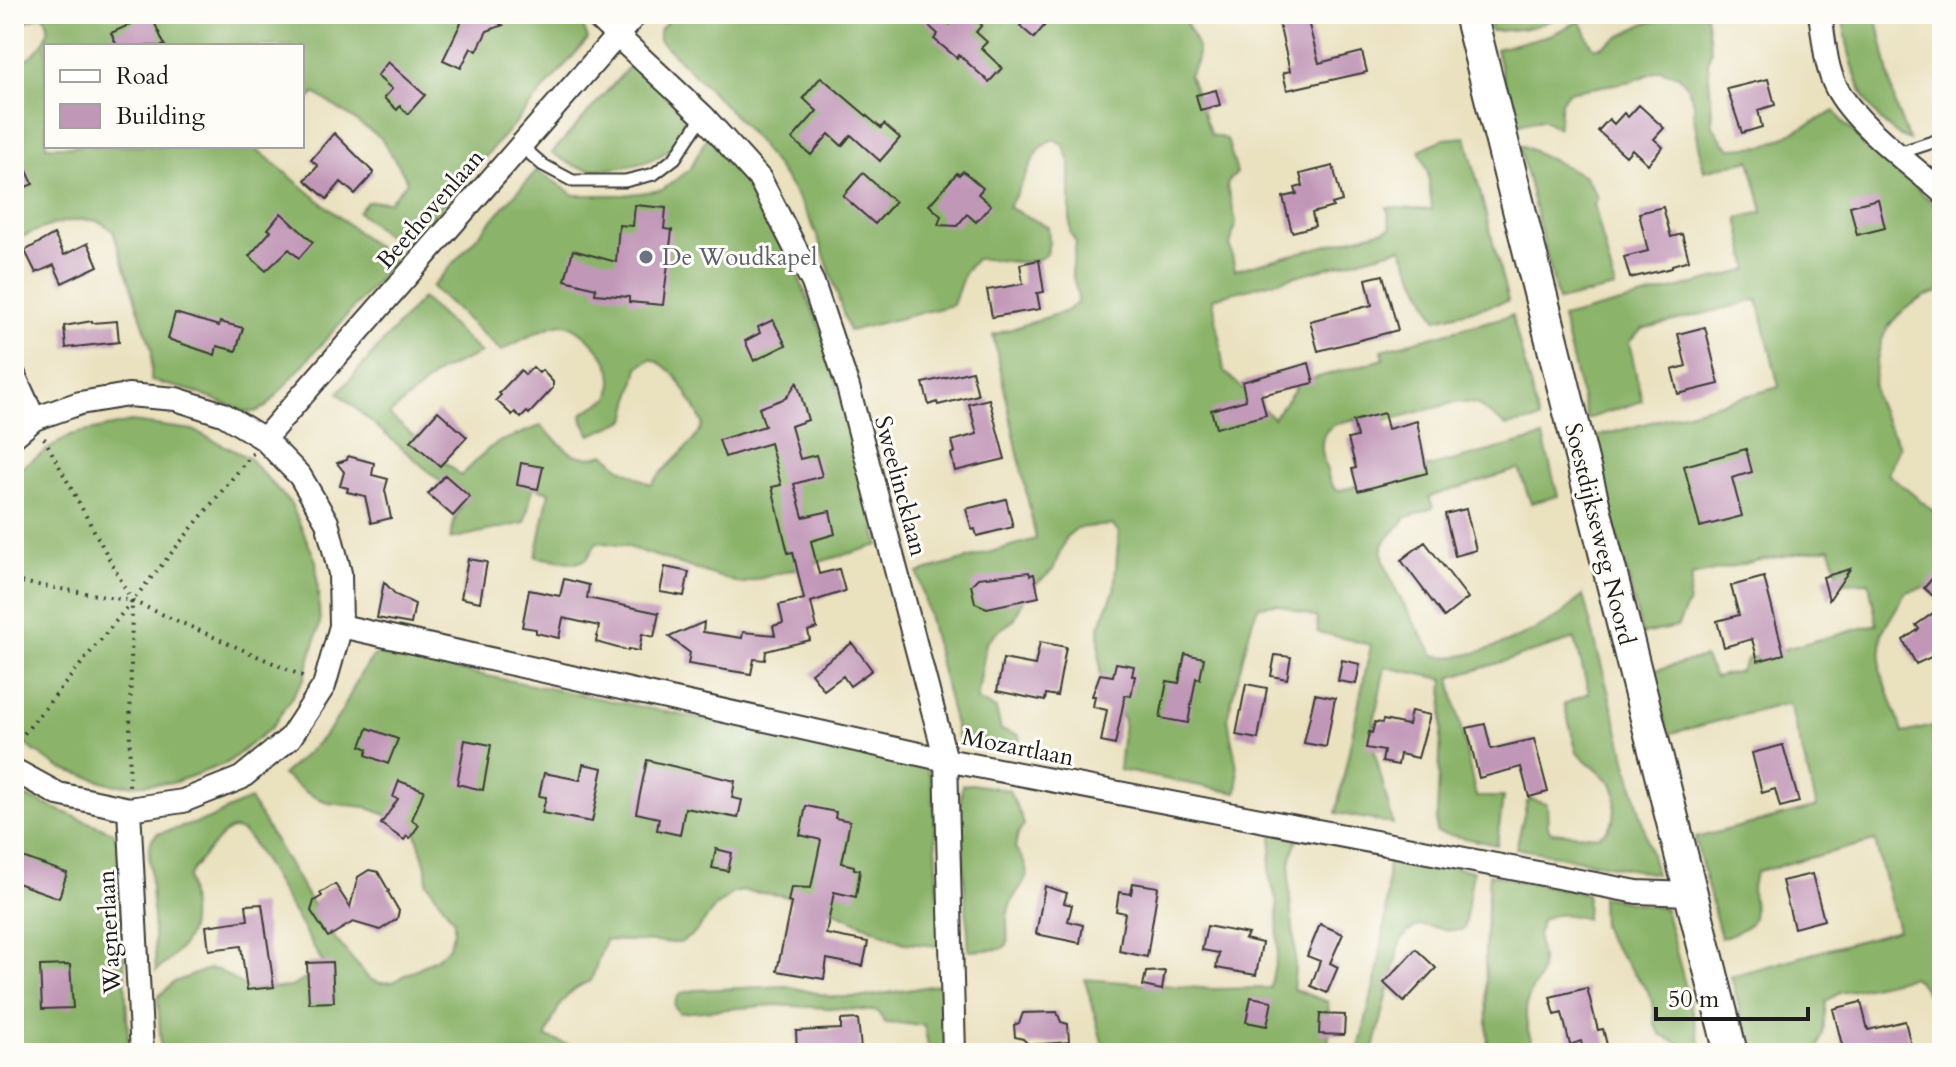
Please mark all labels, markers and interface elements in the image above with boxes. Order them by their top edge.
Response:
legend [44,44,304,148]
text: Road [116,60,169,93]
text: Building [116,100,206,133]
street label: Beethovenlaan [369,142,492,276]
place label: De Woudkapel [662,241,817,274]
marker: De Woudkapel [637,248,655,266]
street label: Sweelincklaan [866,412,935,560]
street label: Soestdijkseweg Noord [1556,420,1643,649]
street label: Mozartlaan [959,720,1077,775]
street label: Wagnerlaan [90,869,129,996]
scale bar [1656,971,1808,1021]
text: 50 m [1668,983,1720,1016]

